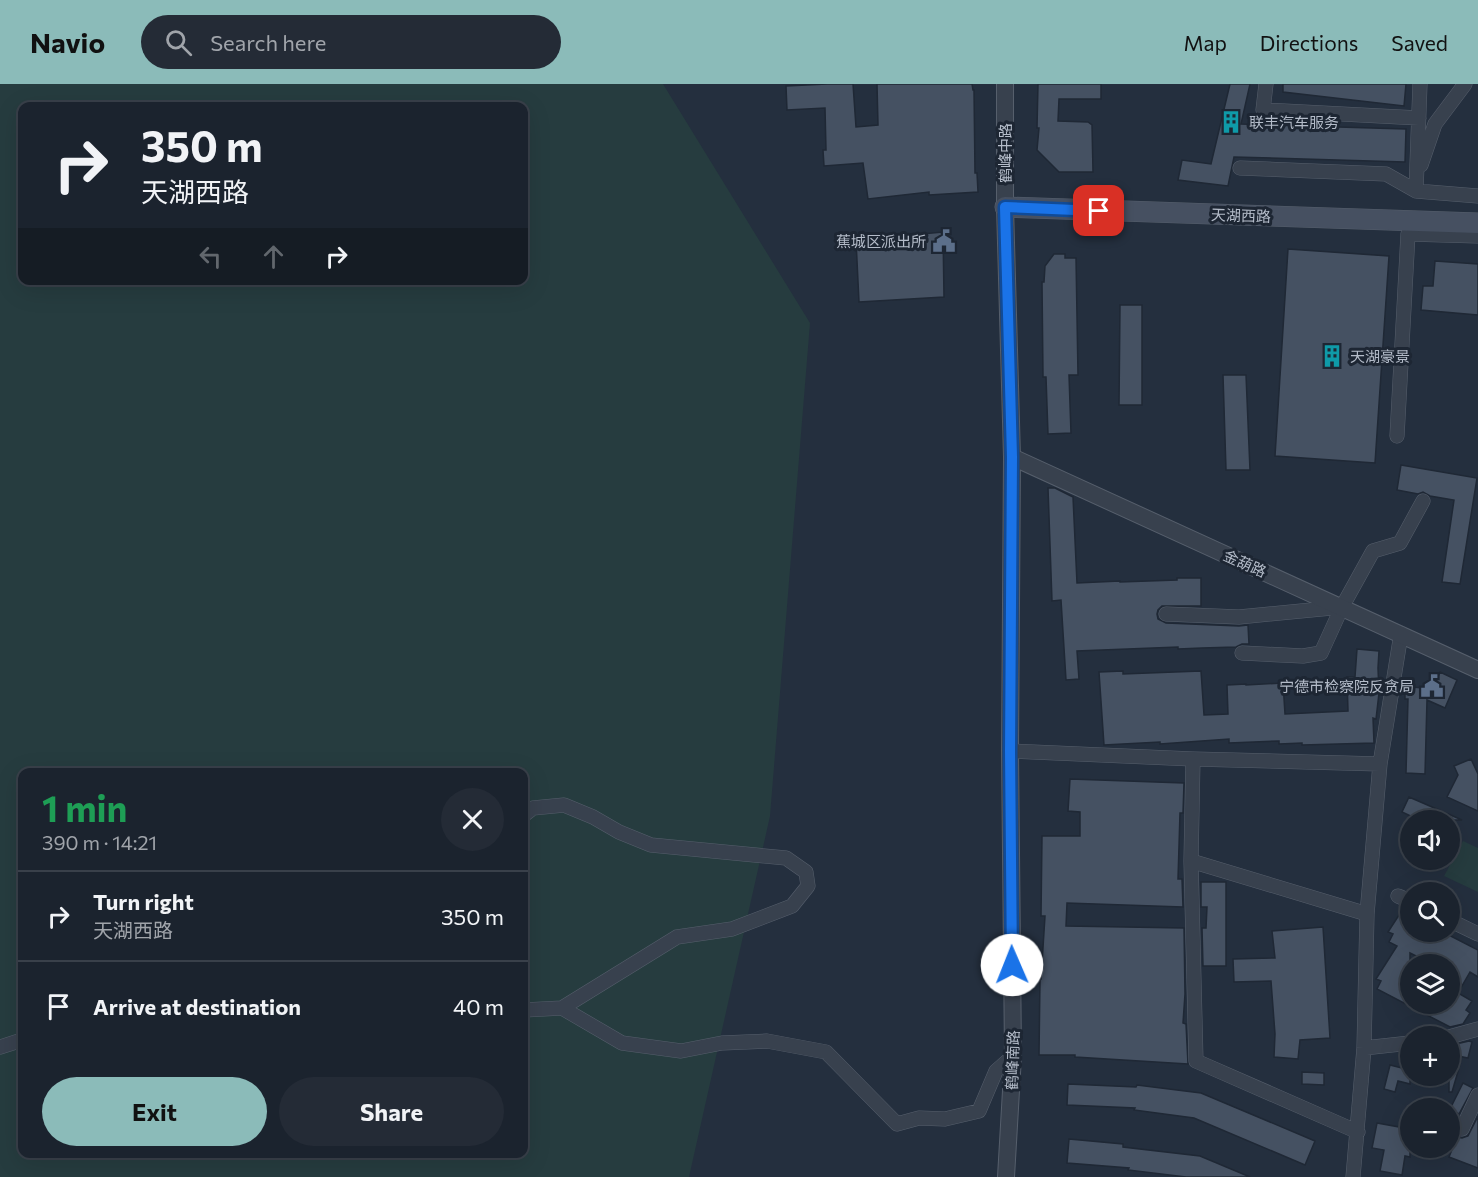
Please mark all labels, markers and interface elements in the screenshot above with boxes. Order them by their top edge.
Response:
search box [141,15,561,69]
text: Navio [30,25,105,59]
icon: search [162,26,195,59]
text: Search here [210,29,326,56]
text: Map [1184,30,1227,55]
text: Directions [1260,30,1358,55]
text: Saved [1391,30,1448,55]
building icon: 联丰汽车服务 [1218,109,1244,135]
place label: 联丰汽车服务 [1249,113,1339,131]
text: 350 m [141,119,263,171]
street label: 鹤峰中路 [996,123,1014,183]
icon: right [42,126,120,204]
text: 天湖西路 [141,175,249,208]
pin [1073,185,1124,236]
icon: arrive [1082,194,1115,227]
street label: 天湖西路 [1211,205,1271,225]
public building icon: 蕉城区派出所 [931,228,957,254]
place label: 蕉城区派出所 [836,232,926,250]
icon: left [194,240,227,273]
icon: ahead [257,240,290,273]
icon: right [320,240,353,273]
building icon: 天湖豪景 [1319,343,1345,369]
place label: 天湖豪景 [1350,347,1410,365]
street label: 金葫路 [1221,546,1269,580]
public building icon: 宁德市检察院反贪局 [1419,673,1445,699]
place label: 宁德市检察院反贪局 [1279,677,1414,695]
text: 1 min [42,785,127,829]
button: close [441,788,504,851]
map controls [1400,810,1460,1158]
button: sound [1400,810,1460,870]
text: 390 m · 14:21 [42,830,157,854]
button: search [1400,882,1460,942]
text: Turn right [93,888,194,915]
icon: right [42,900,75,933]
text: 350 m [441,903,504,930]
text: 天湖西路 [93,918,173,942]
position arrow [980,933,1044,997]
button: layers [1400,954,1460,1014]
icon: arrive [42,990,75,1023]
text: Arrive at destination [93,993,301,1020]
text: 40 m [453,993,504,1020]
button: + [1400,1026,1460,1086]
street label: 鹤峰南路 [1002,1030,1022,1090]
button: Exit [42,1077,267,1146]
button: Share [279,1077,504,1146]
button: − [1400,1098,1460,1158]

